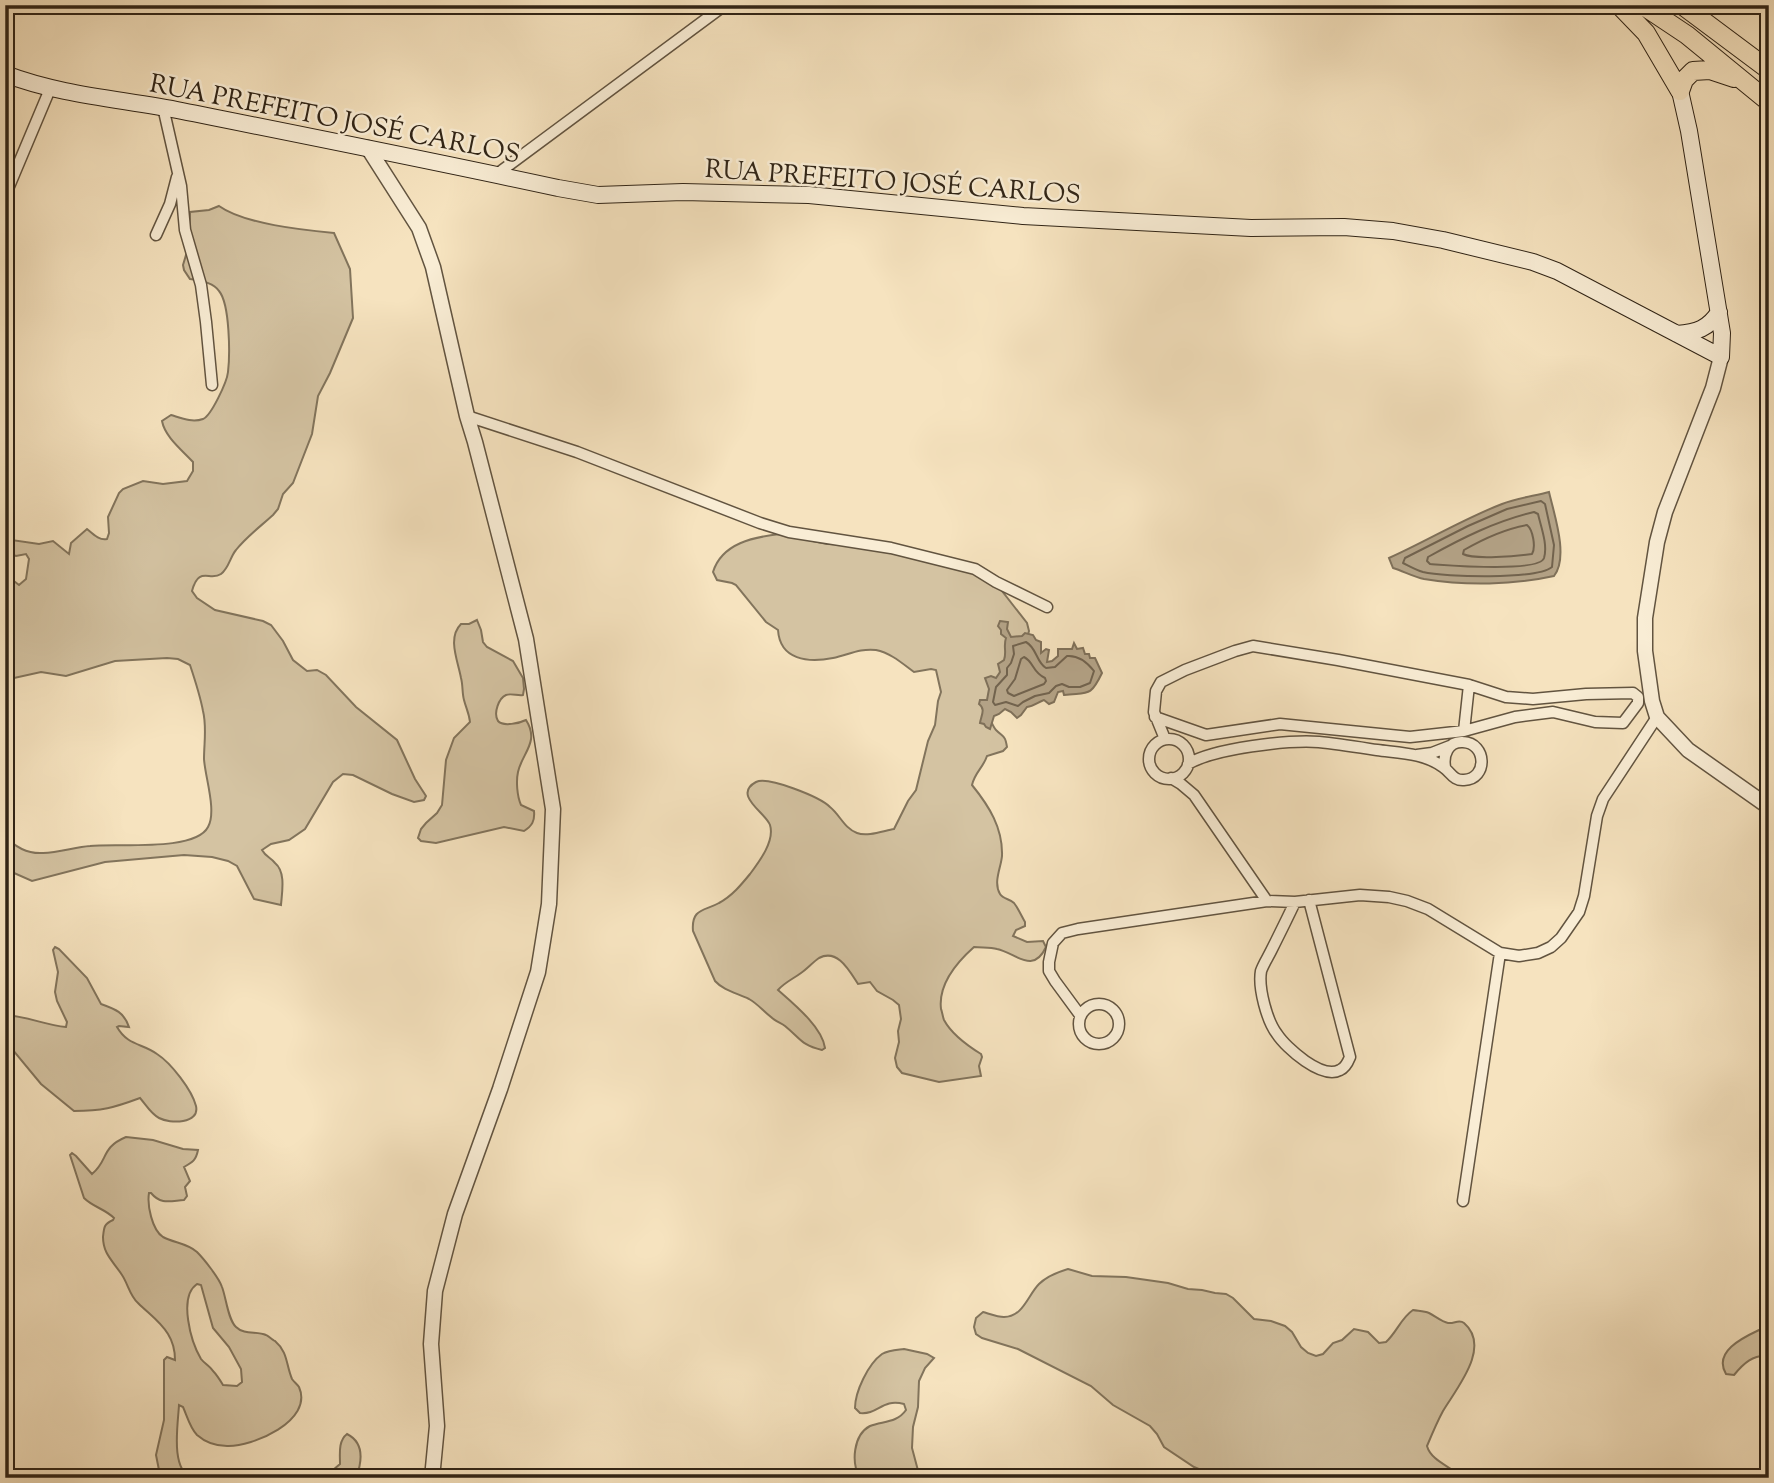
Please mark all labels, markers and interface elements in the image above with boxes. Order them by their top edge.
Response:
street label: RUA PREFEITO JOSÉ CARLOS [146,66,523,175]
street label: RUA PREFEITO JOSÉ CARLOS [704,152,1082,215]

